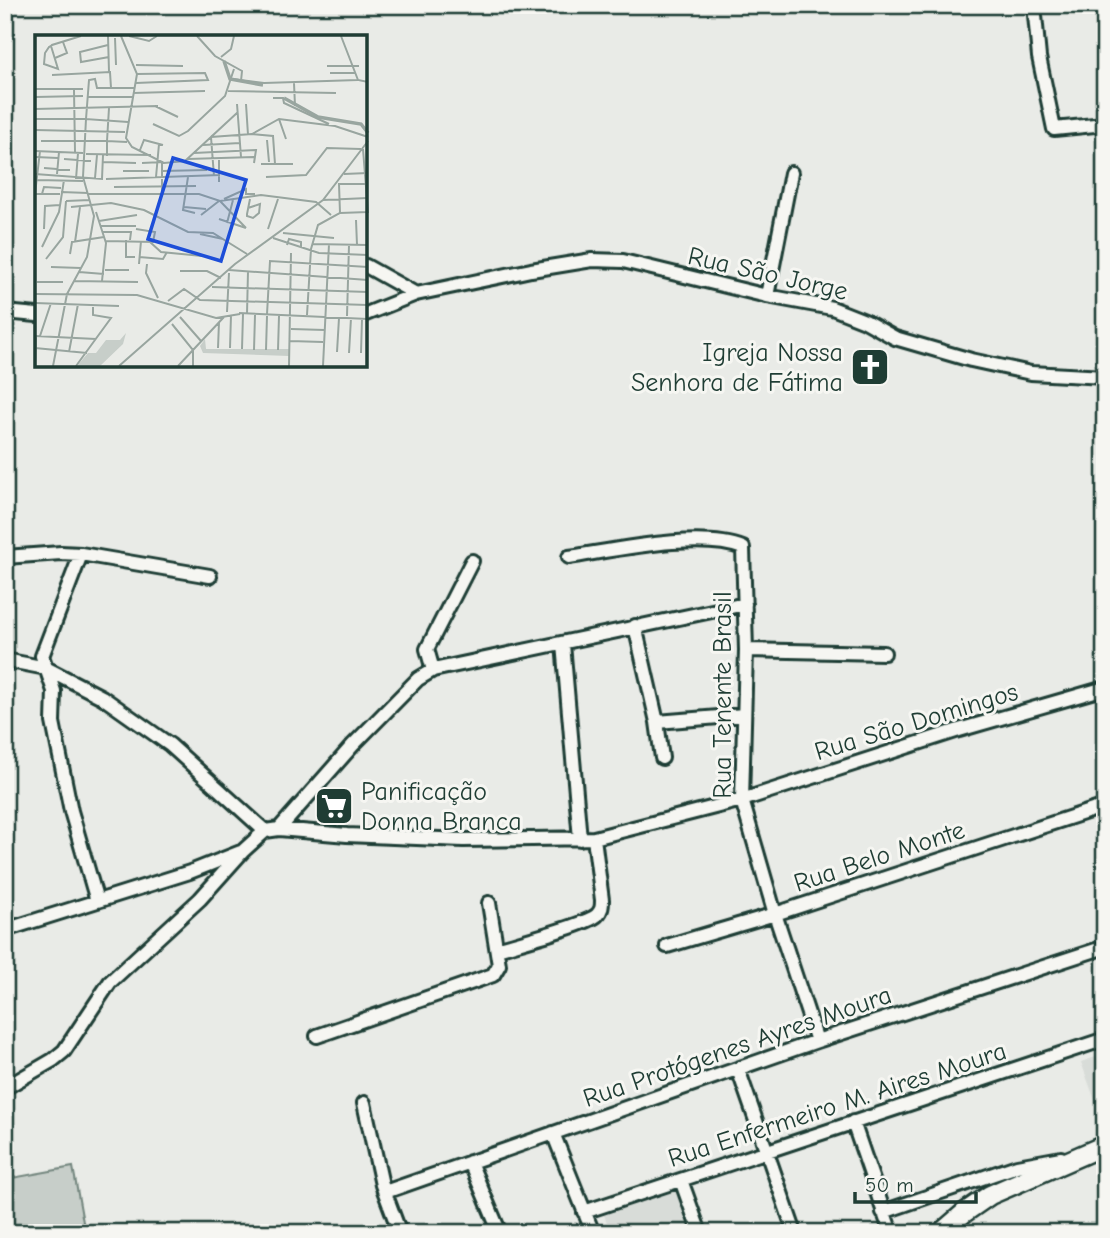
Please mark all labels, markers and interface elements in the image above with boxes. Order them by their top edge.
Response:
inset map [35,35,368,368]
street label: Rua São Jorge [685,241,851,307]
place label: Igreja Nossa Senhora de Fátima [631,338,843,398]
church icon: Igreja Nossa Senhora de Fátima [849,346,891,388]
street label: Rua Tenente Brasil [708,591,738,799]
street label: Rua São Domingos [811,677,1022,767]
place label: Panificação Donna Branca [361,777,522,837]
supermarket icon: Panificação Donna Branca [313,785,355,827]
street label: Rua Belo Monte [790,815,968,899]
street label: Rua Protógenes Ayres Moura [579,980,895,1114]
street label: Rua Enfermeiro M. Aires Moura [664,1036,1010,1174]
scale bar [855,1161,975,1205]
text: 50 m [865,1173,914,1197]

